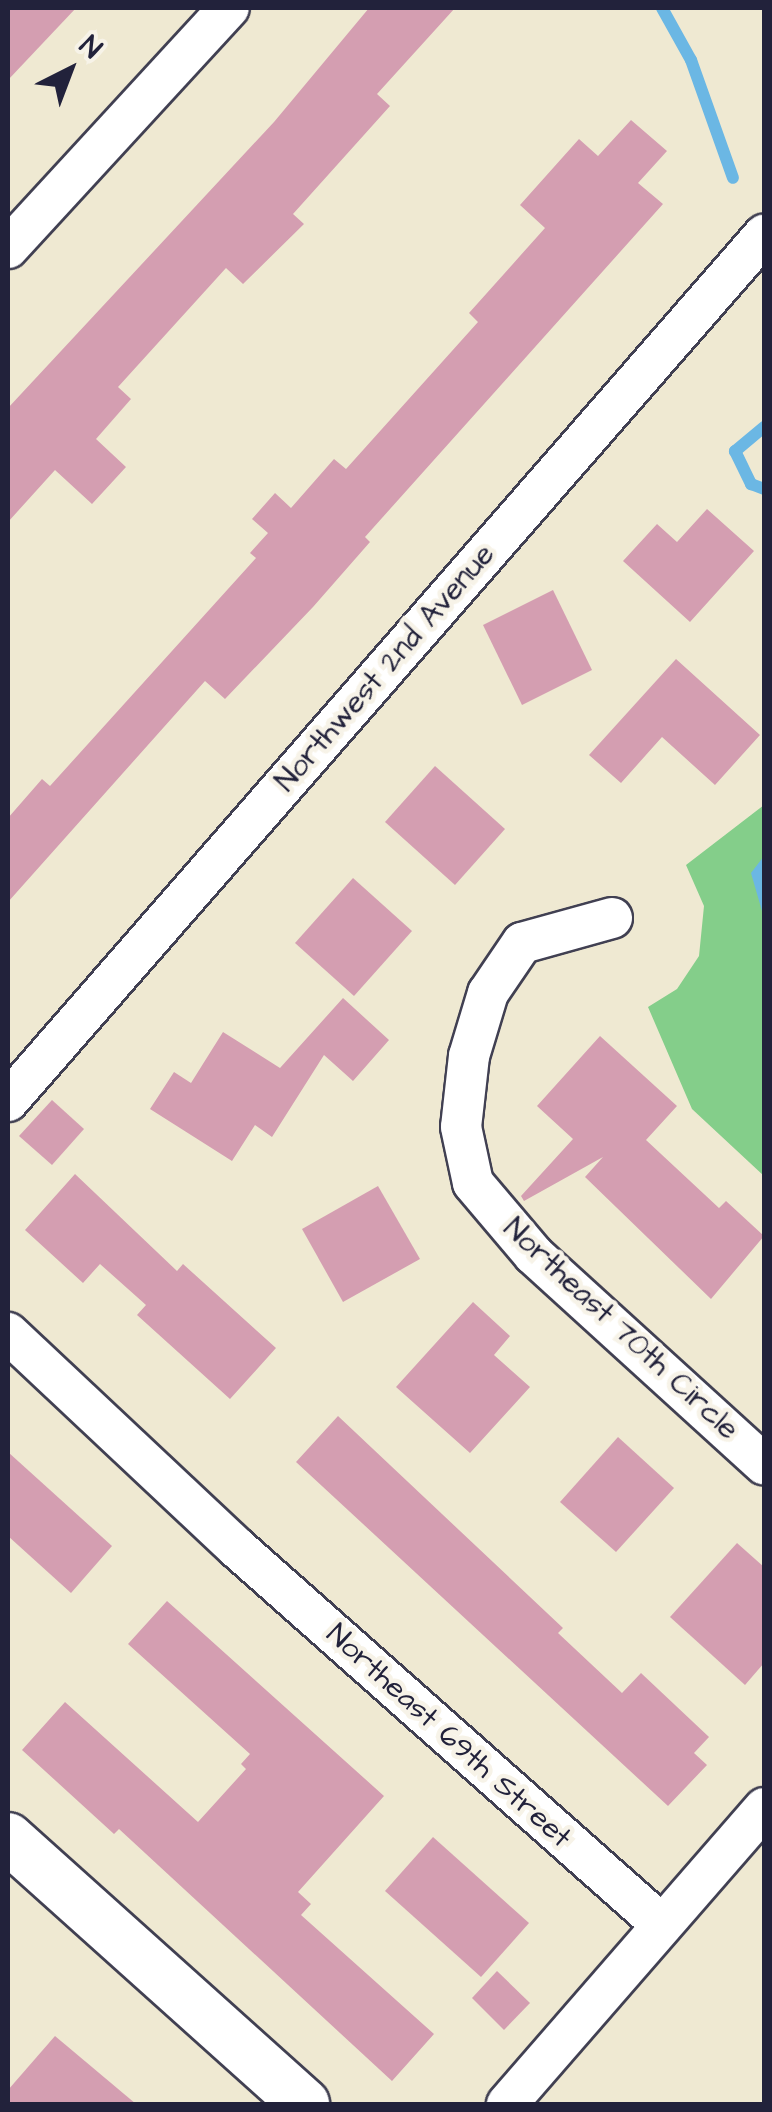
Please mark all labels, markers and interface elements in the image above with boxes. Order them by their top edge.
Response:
north arrow [20,20,120,120]
text: N [71,27,110,68]
street label: Northwest 2nd Avenue [268,537,502,799]
street label: Northeast 70th Circle [496,1211,746,1447]
street label: Northeast 69th Street [319,1616,579,1856]

